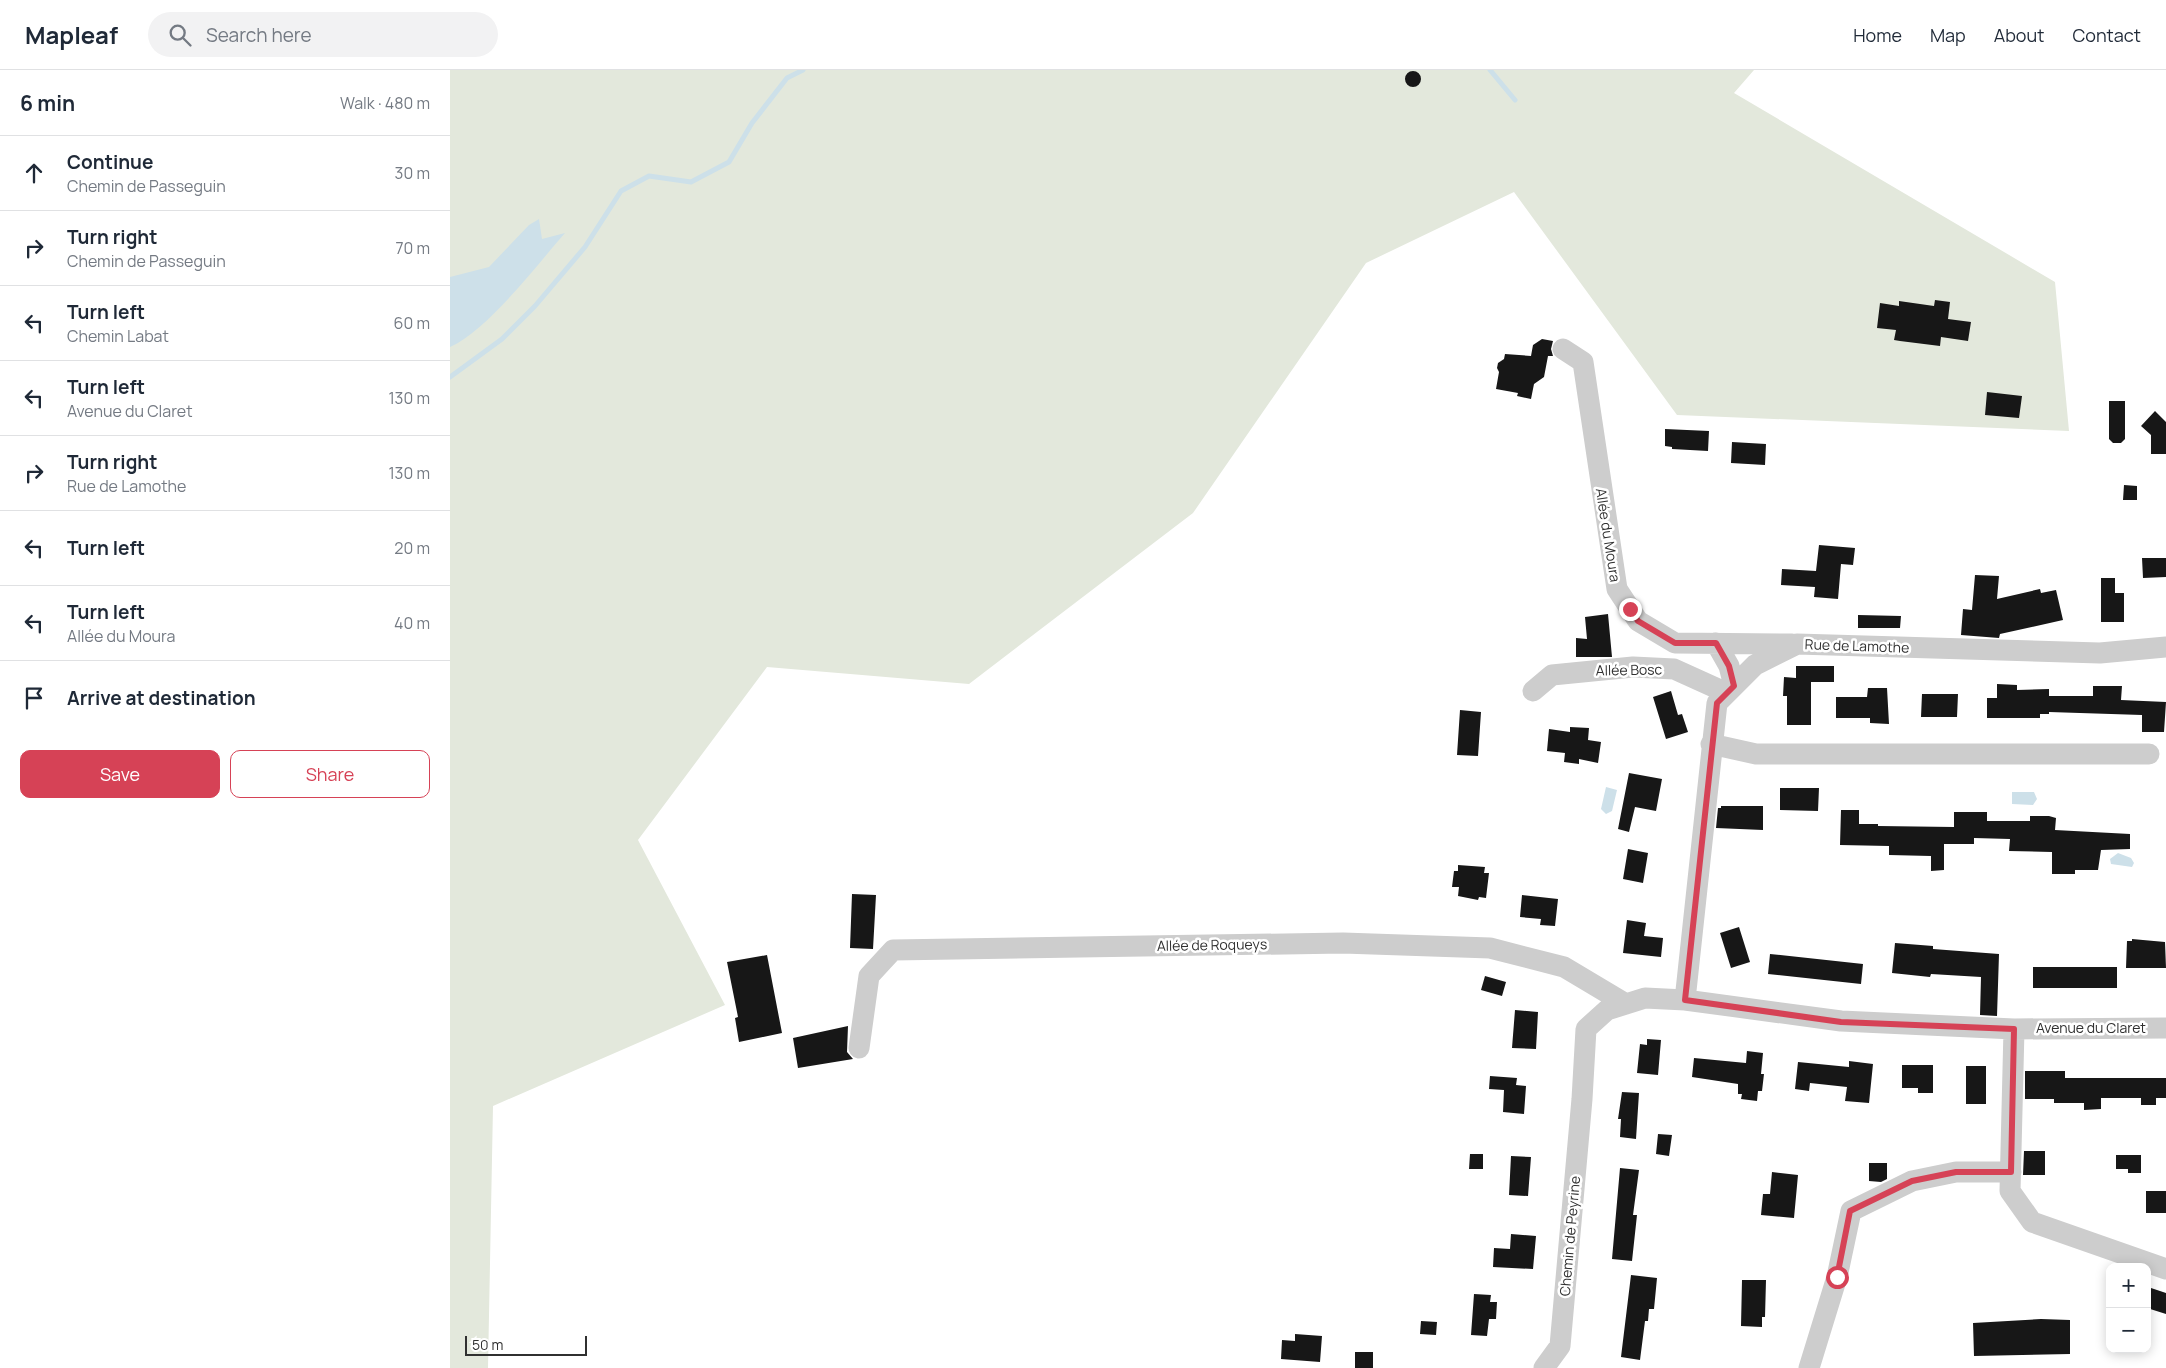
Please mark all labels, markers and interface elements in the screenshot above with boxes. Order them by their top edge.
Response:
search box [148,12,498,57]
text: Mapleaf [25,18,118,51]
icon: search [166,21,194,49]
text: Search here [206,22,312,48]
text: Home [1853,23,1902,47]
text: Map [1930,23,1966,47]
text: About [1994,23,2044,47]
text: Contact [2072,23,2141,47]
text: 6 min [20,89,75,117]
text: Walk · 480 m [340,92,430,114]
text: Continue [67,149,153,175]
icon: ahead [20,159,48,187]
text: 30 m [395,162,430,184]
text: Chemin de Passeguin [67,175,226,197]
text: Turn right [67,224,157,250]
icon: right [20,234,48,262]
text: 70 m [395,237,430,259]
text: Chemin de Passeguin [67,250,226,272]
text: Turn left [67,299,145,325]
icon: left [20,309,48,337]
text: 60 m [394,312,430,334]
text: Chemin Labat [67,325,169,347]
text: Turn left [67,374,145,400]
icon: left [20,384,48,412]
text: 130 m [388,387,430,409]
text: Avenue du Claret [67,400,193,422]
text: Turn right [67,449,157,475]
icon: right [20,459,48,487]
text: 130 m [388,462,430,484]
text: Rue de Lamothe [67,475,186,497]
street label: Allée du Moura [1592,487,1625,583]
icon: left [20,534,48,562]
text: Turn left [67,535,145,561]
text: 20 m [394,537,430,559]
route end [1619,598,1642,621]
text: Turn left [67,599,145,625]
icon: left [20,609,48,637]
text: 40 m [394,612,430,634]
text: Allée du Moura [67,625,175,647]
street label: Rue de Lamothe [1804,634,1910,657]
street label: Allée Bosc [1596,659,1663,680]
icon: arrive [20,684,48,712]
text: Arrive at destination [67,685,256,711]
button: Save [20,750,220,798]
button: Share [230,750,430,798]
street label: Allée de Roqueys [1157,934,1267,955]
street label: Avenue du Claret [2036,1018,2146,1037]
street label: Chemin de Peyrine [1555,1175,1584,1297]
map controls [2106,1263,2151,1353]
button: + [2106,1263,2151,1308]
route start [1826,1266,1849,1289]
button: − [2106,1308,2151,1353]
scale bar [465,1333,588,1356]
text: 50 m [472,1335,503,1354]

